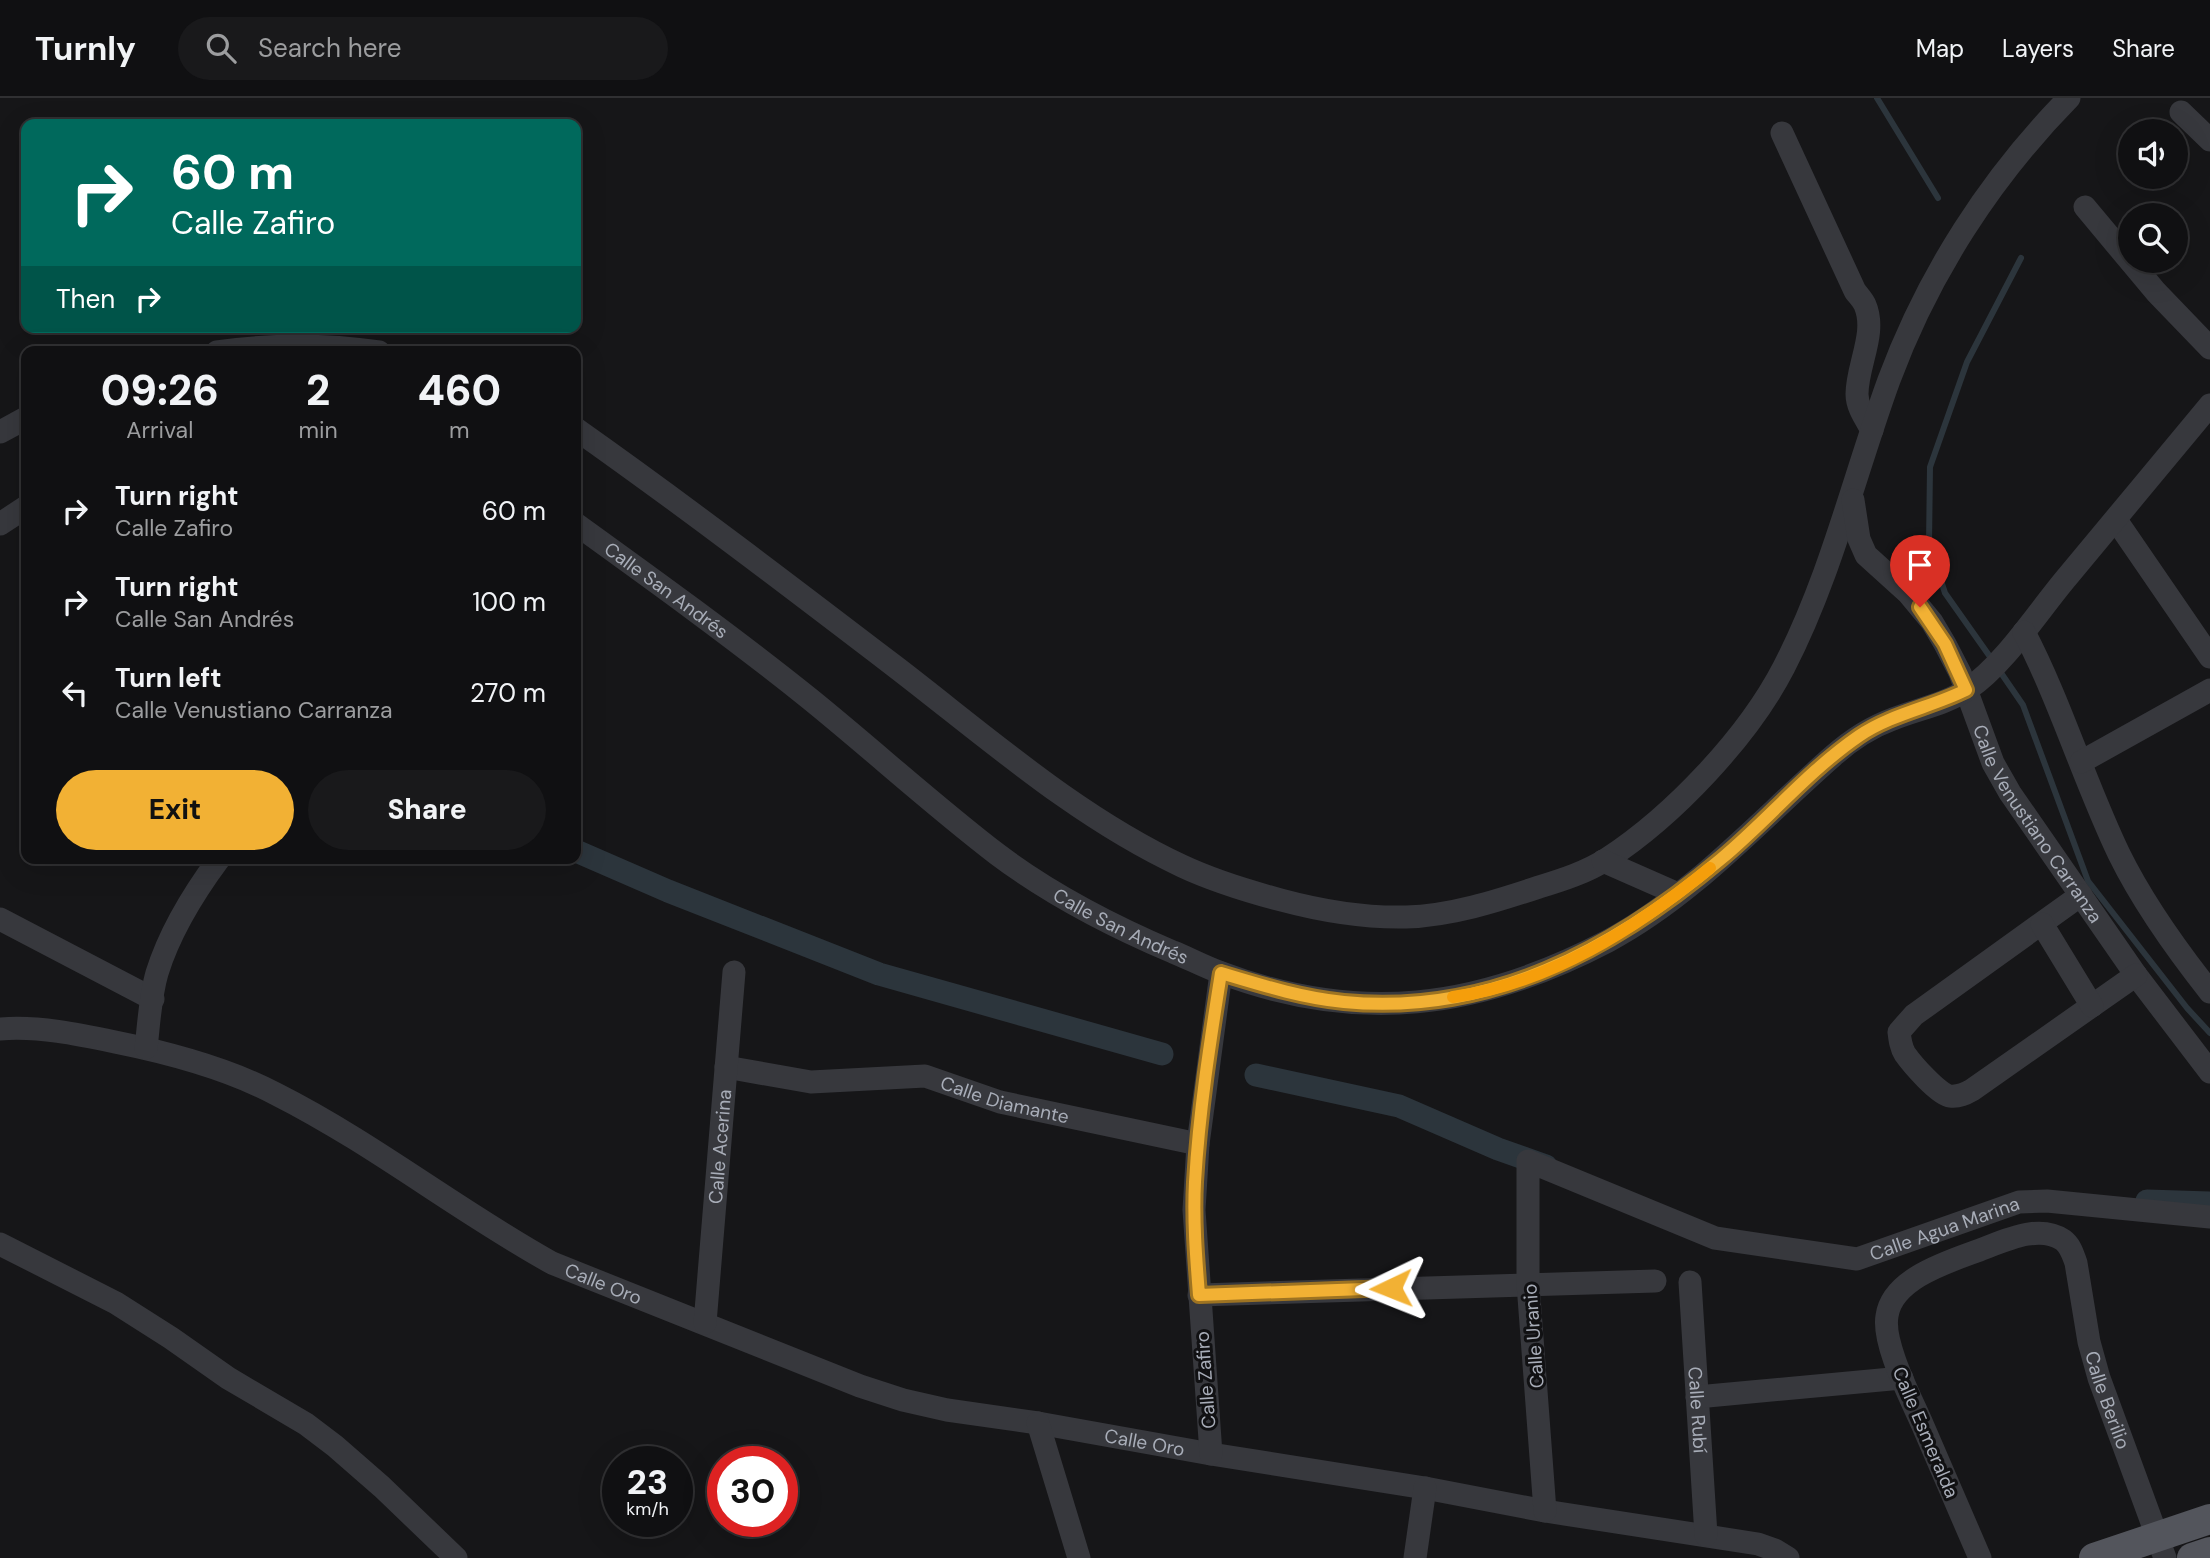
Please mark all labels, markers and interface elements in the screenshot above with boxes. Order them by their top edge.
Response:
search box [178,17,668,80]
text: Turnly [35,27,136,70]
icon: search [202,29,240,67]
text: Search here [258,31,401,65]
text: Map [1916,33,1964,64]
text: Layers [2002,33,2074,64]
text: Share [2112,33,2175,64]
map controls [2118,119,2188,273]
button: sound [2118,119,2188,189]
text: 60 m [171,140,294,204]
icon: right [56,147,147,238]
text: Calle Zafiro [171,202,335,244]
button: search [2118,203,2188,273]
icon: right [129,280,167,318]
text: Then [56,282,115,316]
text: 09:26 [101,363,219,418]
text: 2 [306,363,330,418]
text: 460 [417,363,501,418]
text: Arrival [126,415,193,445]
text: min [299,415,338,445]
text: m [449,415,470,445]
text: Turn right [115,479,239,513]
icon: right [56,492,94,530]
text: 60 m [482,494,546,528]
text: Calle Zafiro [115,513,233,543]
pin [1890,535,1950,607]
street label: Calle San Andrés [599,536,733,644]
icon: arrive [1901,546,1939,584]
text: Turn right [115,570,239,604]
icon: right [56,583,94,621]
text: 100 m [472,585,546,619]
text: Calle San Andrés [115,604,294,634]
text: Turn left [115,661,222,695]
icon: left [56,674,94,712]
text: 270 m [470,676,546,710]
text: Calle Venustiano Carranza [115,695,393,725]
street label: Calle Venustiano Carranza [1967,721,2108,928]
button: Exit [56,770,294,850]
button: Share [308,770,546,850]
street label: Calle San Andrés [1048,882,1192,970]
street label: Calle Diamante [937,1070,1071,1129]
street label: Calle Acerina [703,1088,737,1205]
street label: Calle Agua Marina [1866,1191,2023,1267]
position arrow [1354,1251,1428,1325]
street label: Calle Oro [561,1257,645,1311]
street label: Calle Uranio [1517,1283,1550,1389]
street label: Calle Zafiro [1190,1330,1221,1429]
street label: Calle Berilio [2079,1348,2136,1453]
street label: Calle Esmeralda [1887,1363,1964,1502]
street label: Calle Rubí [1682,1366,1713,1455]
street label: Calle Oro [1103,1423,1187,1462]
speed limit sign: 30 [707,1446,798,1537]
text: 23 [627,1459,668,1505]
text: km/h [626,1497,669,1521]

